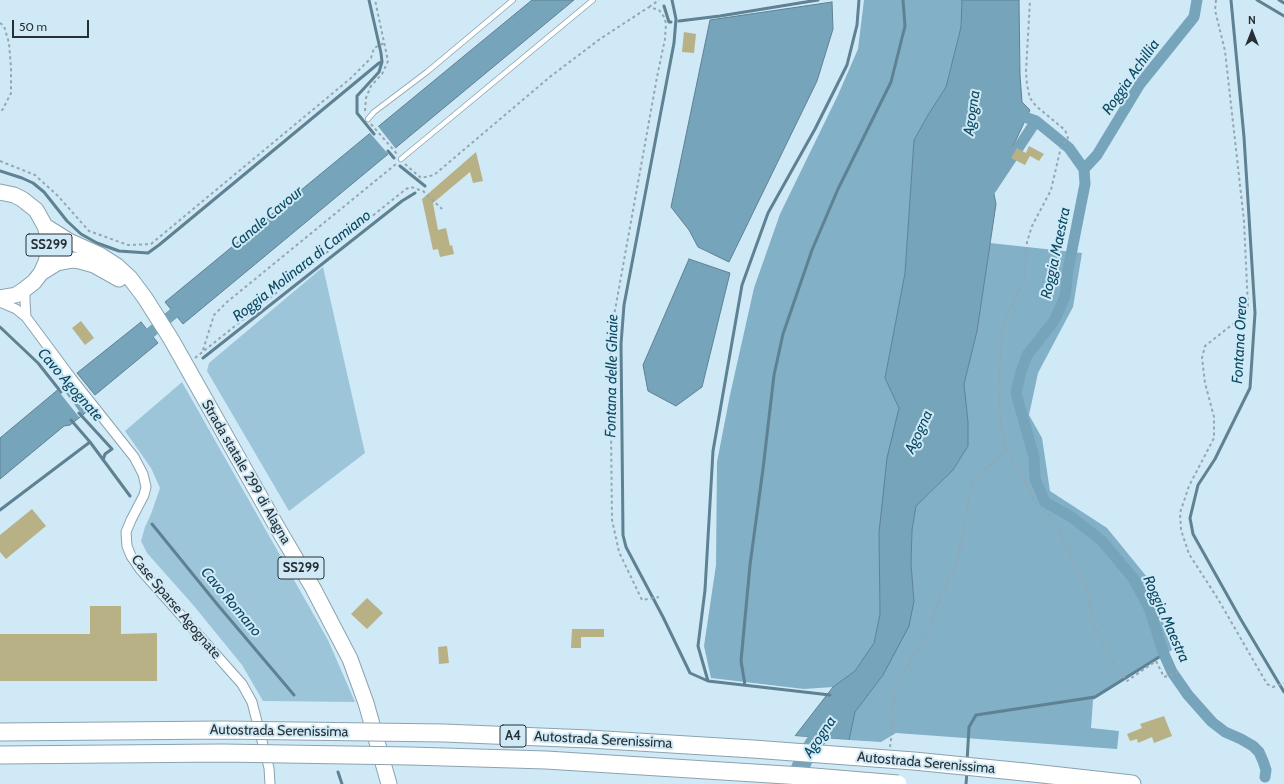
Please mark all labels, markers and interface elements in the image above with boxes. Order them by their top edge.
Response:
scale bar [14,12,91,38]
north arrow [1232,12,1272,52]
text: N [1248,13,1256,27]
text: 50 m [19,19,47,34]
water label: Roggia Achillia [1098,36,1164,118]
water label: Agogna [960,89,984,137]
water label: Canale Cavour [227,183,307,253]
water label: Roggia Molinara di Camiano [229,206,375,326]
water label: Roggia Maestra [1038,206,1074,300]
road number: SS299 [26,234,72,256]
water label: Fontana Orero [1229,296,1251,384]
water label: Fontana delle Ghiaie [602,314,622,438]
water label: Cavo Agognate [33,345,107,425]
street label: Strada statale 299 di Alagna [198,397,294,547]
water label: Agogna [901,407,937,457]
street label: Case Sparse Agognate [127,551,225,663]
road number: SS299 [278,557,324,579]
water label: Cavo Romano [197,564,265,640]
water label: Roggia Maestra [1139,573,1193,665]
water label: Agogna [800,713,840,761]
street label: Autostrada Serenissima [210,721,348,741]
road number: A4 [500,725,526,747]
street label: Autostrada Serenissima [533,728,673,752]
street label: Autostrada Serenissima [856,749,996,777]

